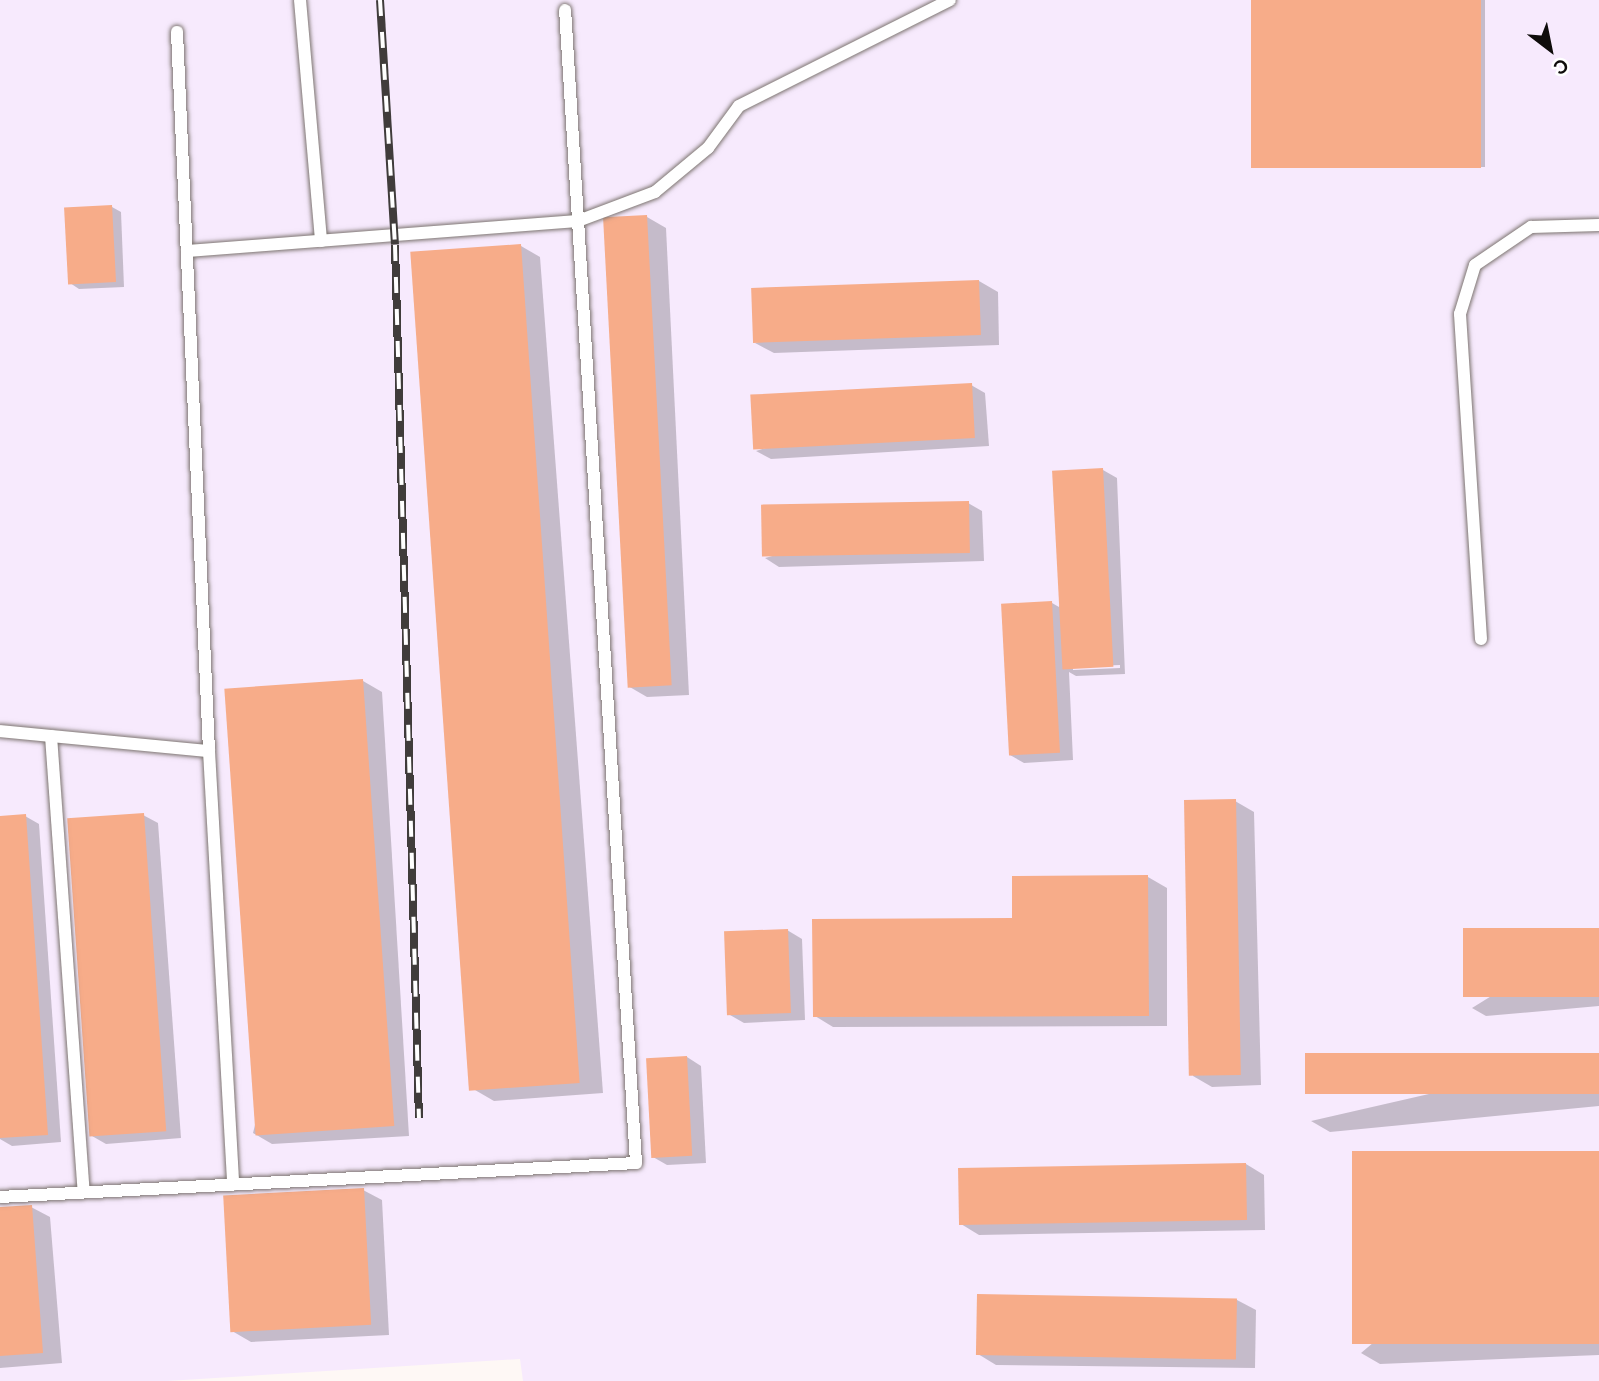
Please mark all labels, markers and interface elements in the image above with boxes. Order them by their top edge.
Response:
north arrow [1515,14,1585,84]
text: С [1550,54,1572,80]

